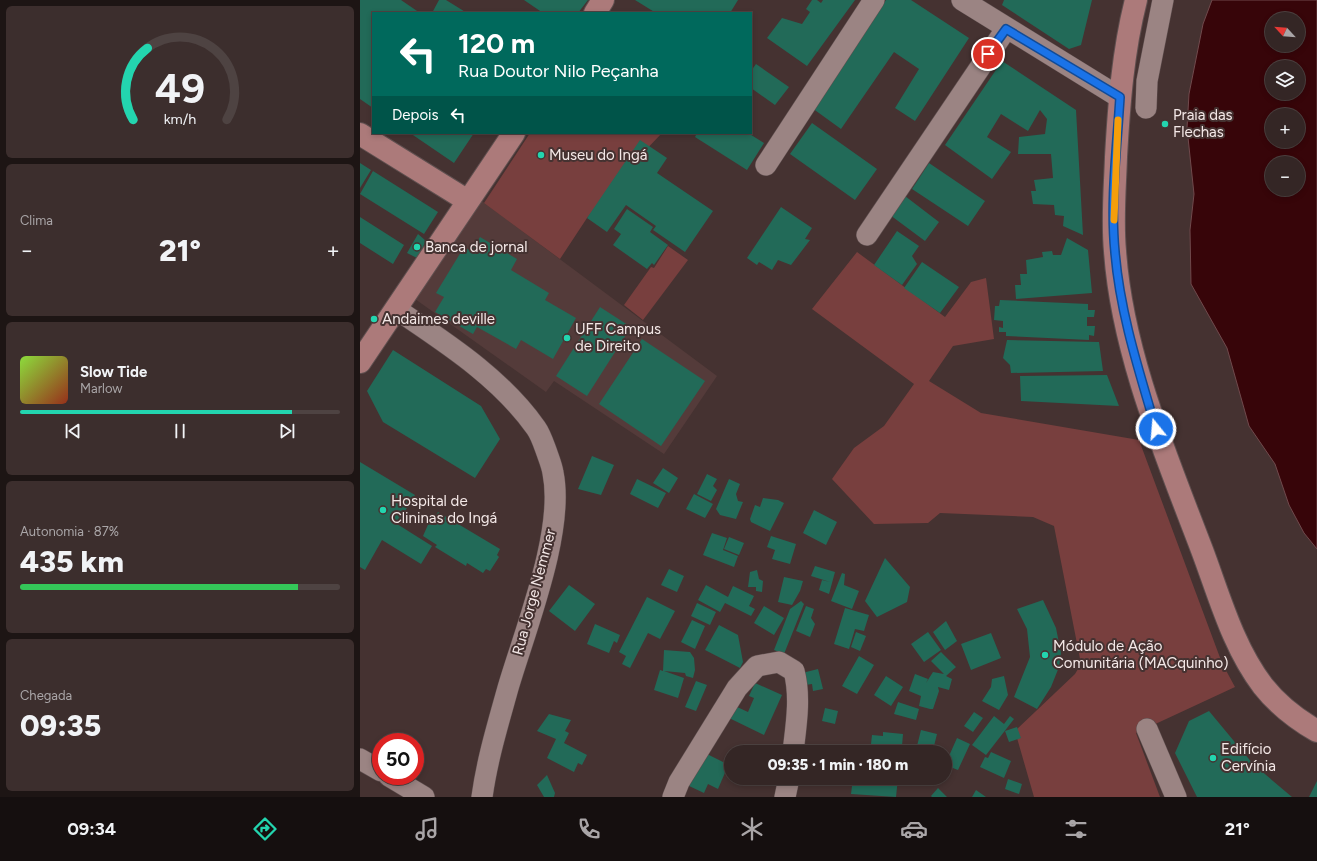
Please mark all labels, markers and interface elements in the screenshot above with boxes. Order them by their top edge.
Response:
north arrow [1265,12,1305,52]
map controls [1265,12,1305,196]
text: 120 m [458,26,535,60]
icon: left [392,28,444,80]
pin [971,37,1005,71]
icon: arrive [977,43,999,65]
text: Rua Doutor Nilo Peçanha [458,60,659,82]
button: layers [1265,60,1305,100]
text: 49 [155,63,205,113]
icon: left [447,104,469,126]
text: Depois [392,106,439,124]
place label: Praia das Flechas [1173,106,1233,141]
button: + [1265,108,1305,148]
text: km/h [164,110,196,128]
marker: Praia das Flechas [1160,119,1170,129]
place label: Museu do Ingá [549,146,647,164]
marker: Museu do Ingá [536,150,546,160]
button: − [1265,156,1305,196]
text: Clima [20,213,53,228]
text: 21° [159,232,201,269]
text: − [20,237,34,264]
text: + [326,237,340,264]
place label: Banca de jornal [425,238,527,256]
marker: Banca de jornal [412,242,422,252]
place label: Andaimes deville [382,310,495,328]
marker: Andaimes deville [369,314,379,324]
place label: UFF Campus de Direito [575,320,661,355]
marker: UFF Campus de Direito [562,333,572,343]
text: Slow Tide [80,363,147,381]
text: Marlow [80,381,122,396]
position arrow [1135,408,1177,450]
icon: previous [62,420,84,442]
icon: pause [169,420,191,442]
icon: next [276,420,298,442]
place label: Hospital de Clininas do Ingá [391,492,497,527]
marker: Hospital de Clininas do Ingá [378,505,388,515]
text: Autonomia · 87% [20,524,119,539]
street label: Rua Jorge Nemmer [508,527,560,657]
text: 435 km [20,543,124,580]
place label: Módulo de Ação Comunitária (MACquinho) [1053,637,1228,672]
marker: Módulo de Ação Comunitária (MACquinho) [1040,650,1050,660]
text: Chegada [20,688,72,703]
text: 09:35 [20,707,101,744]
speed limit sign: 50 [372,733,424,785]
place label: Edifício Cervínia [1221,740,1276,775]
marker: Edifício Cervínia [1208,753,1218,763]
text: 09:35 · 1 min · 180 m [768,756,908,774]
icon: directions [251,815,279,843]
icon: music [413,815,441,843]
icon: phone [575,815,603,843]
icon: climate [738,815,766,843]
icon: car [900,815,928,843]
icon: filters [1062,815,1090,843]
text: 09:34 [67,818,116,840]
text: 21° [1225,818,1250,840]

